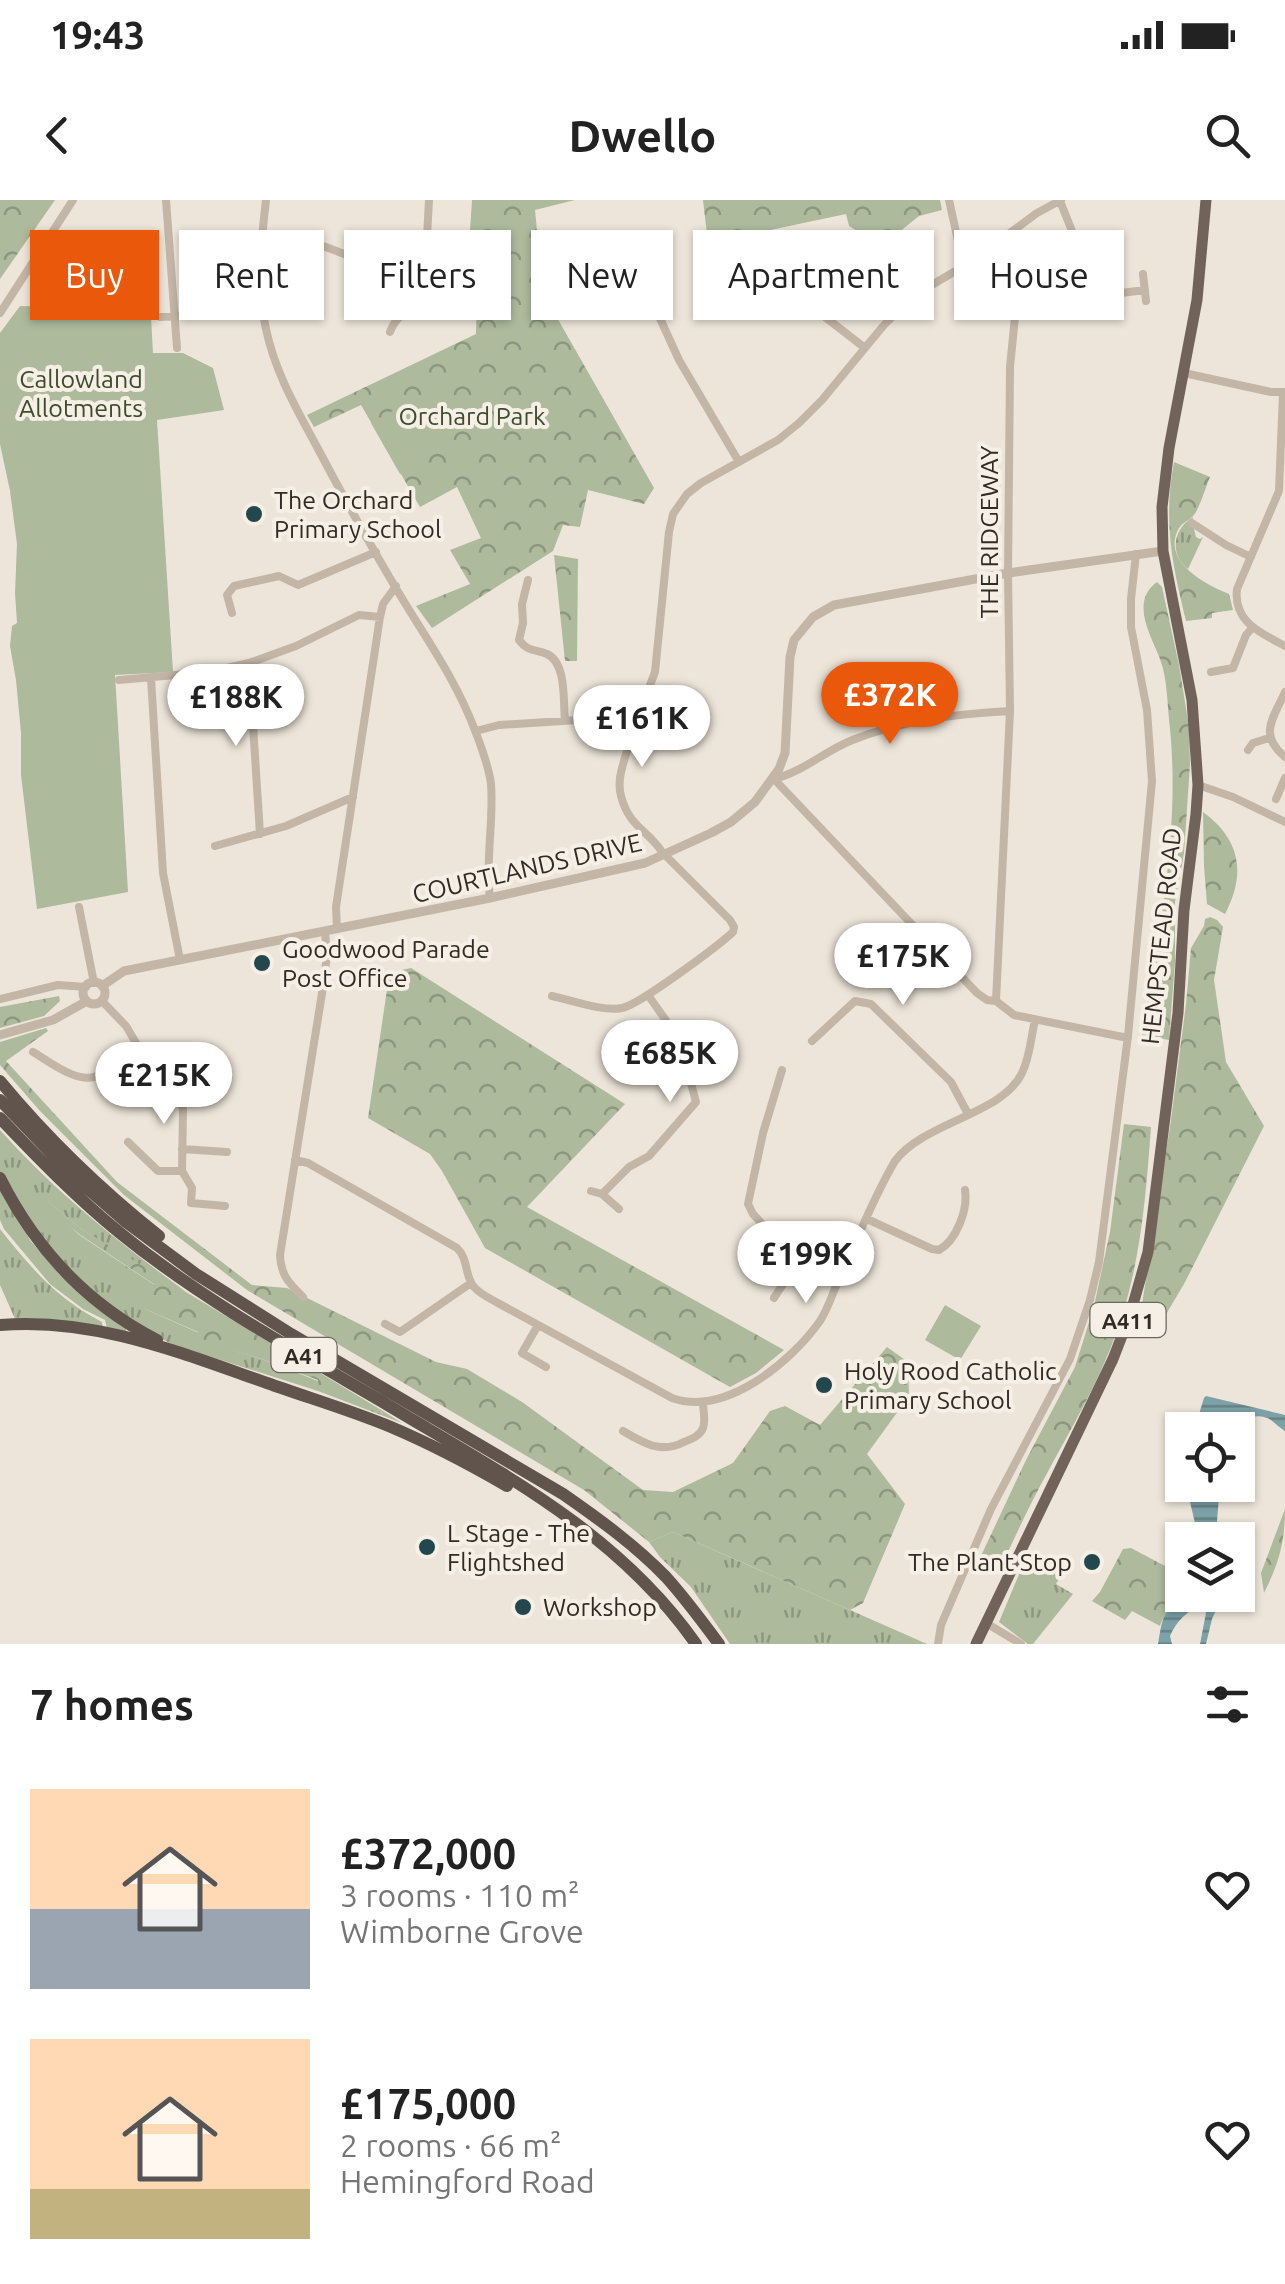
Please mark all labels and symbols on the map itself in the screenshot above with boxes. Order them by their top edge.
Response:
park label: Callowland Allotments [19,365,143,422]
park label: Orchard Park [398,402,546,430]
street label: THE RIDGEWAY [975,445,1003,619]
place label: The Orchard Primary School [274,486,442,543]
marker: The Orchard Primary School [243,503,265,525]
pin: £372K [820,662,960,747]
pin: £188K [166,664,306,749]
pin: £161K [572,685,712,770]
street label: HEMPSTEAD ROAD [1136,826,1186,1046]
street label: COURTLANDS DRIVE [410,828,644,908]
pin: £175K [833,923,973,1008]
place label: Goodwood Parade Post Office [282,935,490,992]
marker: Goodwood Parade Post Office [251,952,273,974]
pin: £685K [600,1020,740,1105]
pin: £215K [94,1042,234,1127]
pin: £199K [736,1221,876,1306]
road number: A411 [1090,1303,1166,1337]
road number: A41 [272,1338,336,1372]
place label: Holy Rood Catholic Primary School [844,1357,1057,1414]
marker: Holy Rood Catholic Primary School [813,1374,835,1396]
place label: L Stage - The Flightshed [447,1519,590,1576]
marker: L Stage - The Flightshed [416,1536,438,1558]
place label: The Plant Stop [908,1548,1072,1576]
marker: The Plant Stop [1081,1551,1103,1573]
place label: Workshop [543,1593,657,1621]
marker: Workshop [512,1596,534,1618]

